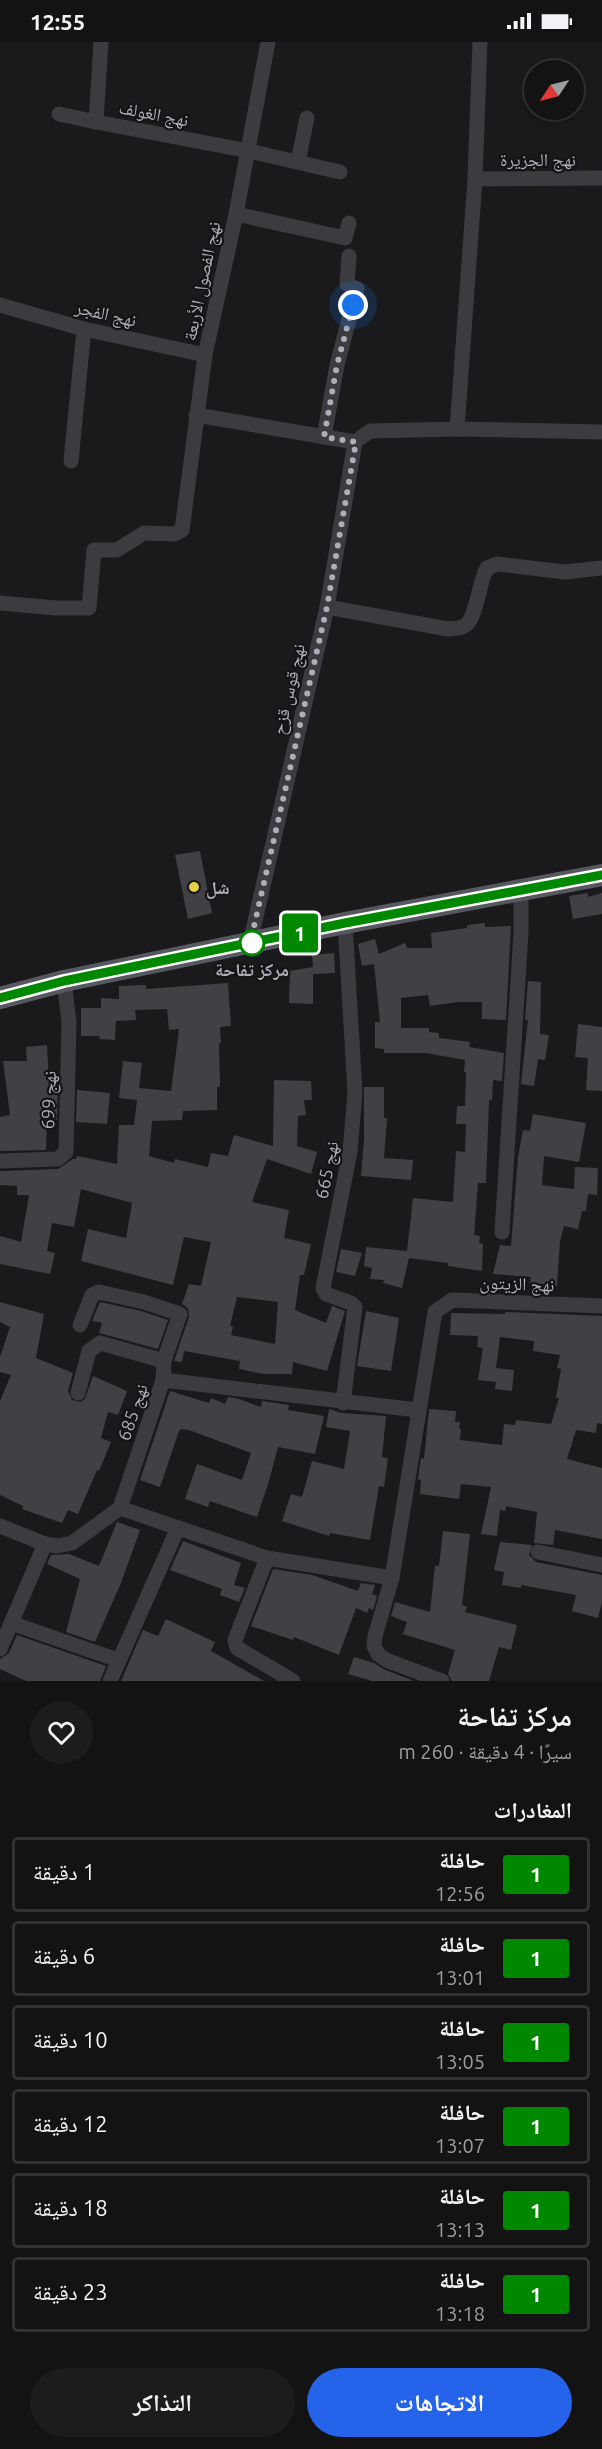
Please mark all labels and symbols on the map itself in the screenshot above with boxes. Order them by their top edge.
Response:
north arrow [524,60,584,120]
street label: نهج الغولف [117,96,191,132]
street label: نهج الجزيرة [500,149,576,172]
street label: نهج الفصول الأربعة [179,220,226,343]
your location [338,290,368,320]
street label: نهج الفجر [72,296,139,333]
street label: نهج قوس قزح [268,642,311,737]
place label: شل [206,877,230,899]
marker: شل [187,880,201,894]
line badge: 1 [280,914,320,952]
marker: مركز تفاحة [239,930,265,956]
place label: مركز تفاحة [215,959,289,980]
street label: نهج 699 [37,1070,62,1130]
street label: نهج 665 [311,1139,344,1201]
street label: نهج الزيتون [479,1272,555,1297]
street label: نهج 685 [113,1381,154,1444]

